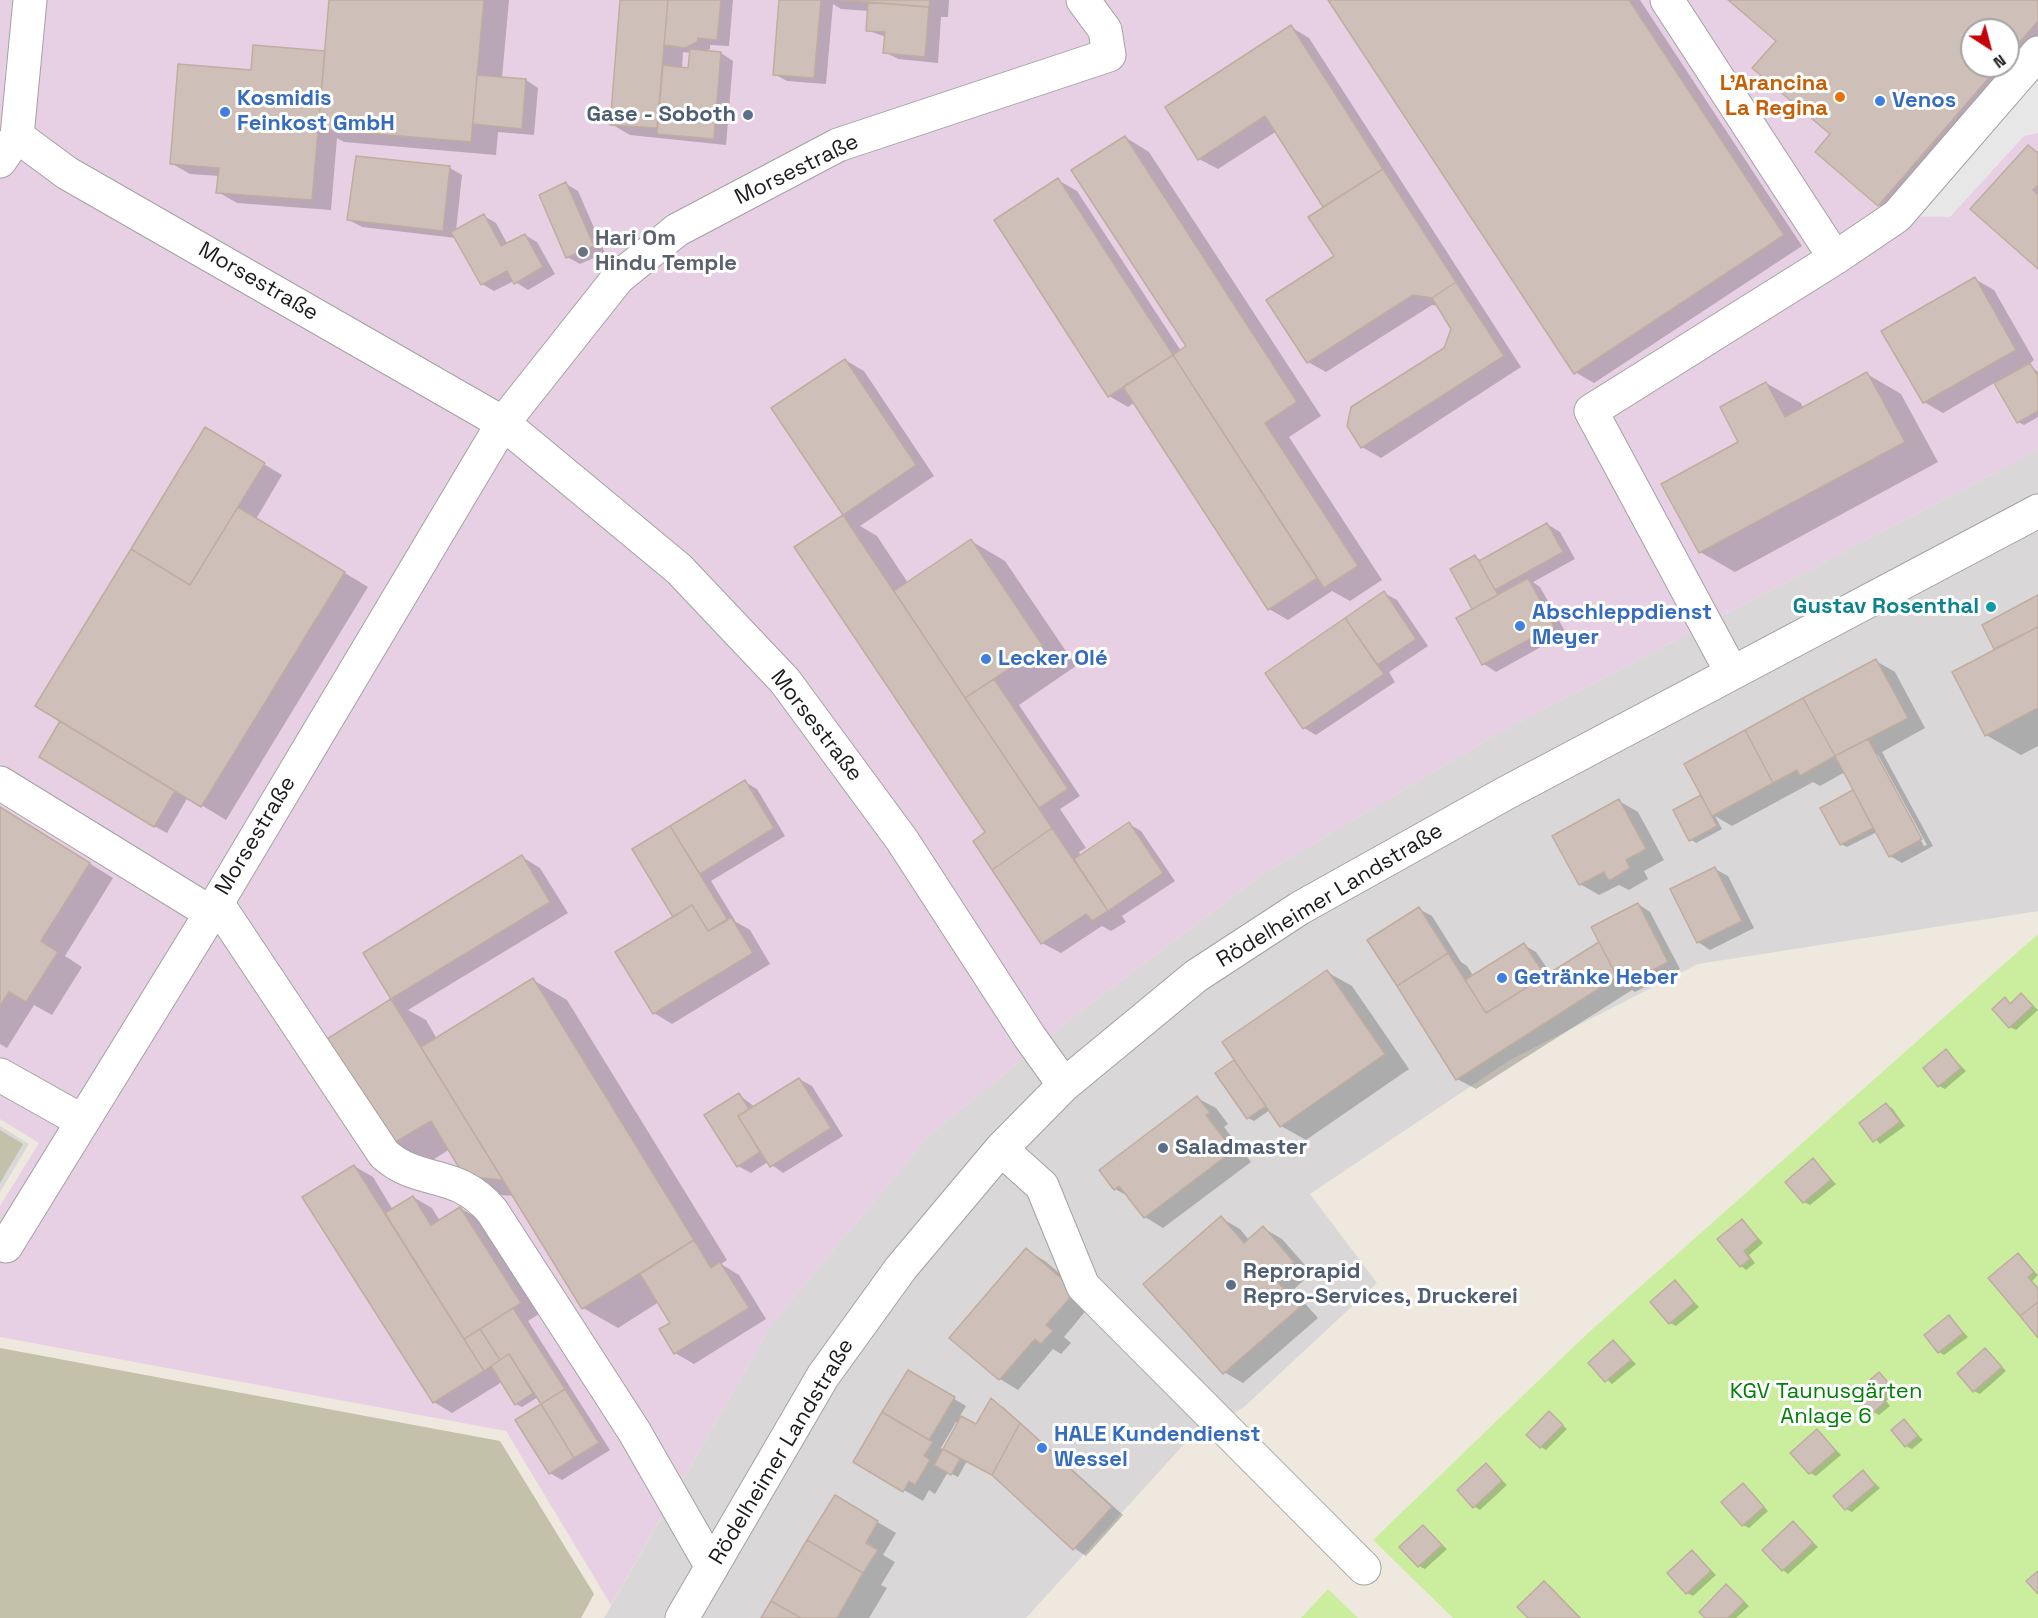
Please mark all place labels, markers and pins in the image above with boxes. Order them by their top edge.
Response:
place label: L'Arancina La Regina [1720,71,1828,122]
place label: Kosmidis Feinkost GmbH [237,86,395,138]
place label: Venos [1892,88,1956,114]
marker: L'Arancina La Regina [1833,90,1847,104]
marker: Venos [1873,94,1887,108]
place label: Gase - Soboth [586,102,736,128]
marker: Kosmidis Feinkost GmbH [218,105,232,119]
marker: Gase - Soboth [741,108,755,122]
place label: Hari Om Hindu Temple [595,226,737,278]
marker: Hari Om Hindu Temple [576,245,590,259]
place label: Gustav Rosenthal [1793,594,1979,620]
place label: Abschleppdienst Meyer [1532,600,1712,652]
marker: Gustav Rosenthal [1984,600,1998,614]
marker: Abschleppdienst Meyer [1513,619,1527,633]
place label: Lecker Olé [998,646,1108,672]
marker: Lecker Olé [979,652,993,666]
place label: Getränke Heber [1514,965,1678,991]
marker: Getränke Heber [1495,971,1509,985]
place label: Saladmaster [1175,1135,1307,1161]
marker: Saladmaster [1156,1141,1170,1155]
place label: Reprorapid Repro-Services, Druckerei [1243,1259,1518,1310]
marker: Reprorapid Repro-Services, Druckerei [1224,1278,1238,1292]
place label: HALE Kundendienst Wessel [1054,1422,1260,1474]
marker: HALE Kundendienst Wessel [1035,1441,1049,1455]

